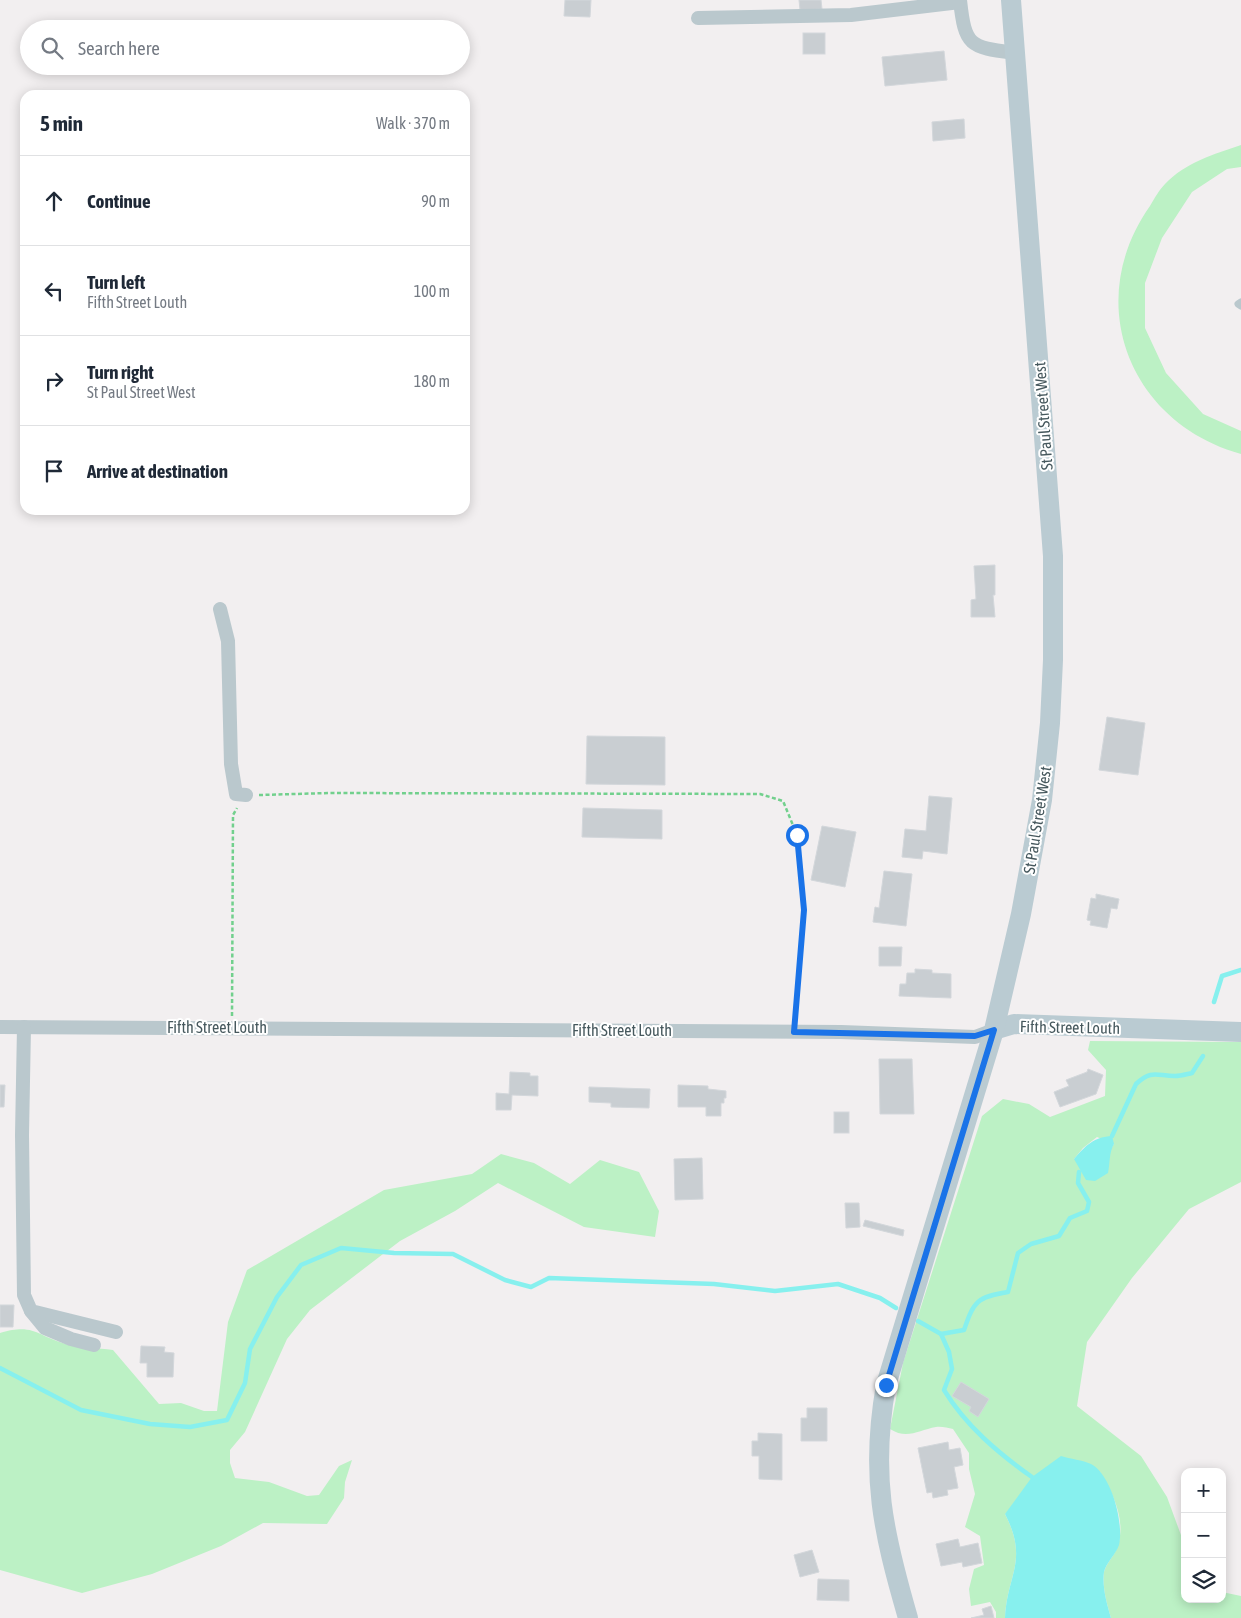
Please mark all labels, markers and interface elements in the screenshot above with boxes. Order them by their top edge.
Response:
search box [20,20,470,75]
icon: search [38,34,66,62]
text: Search here [78,37,160,59]
text: 5 min [40,111,83,135]
text: Walk · 370 m [376,114,450,132]
icon: ahead [40,187,68,215]
text: Continue [87,190,151,212]
text: 90 m [421,192,450,210]
text: Turn left [87,271,145,293]
icon: left [40,277,68,305]
text: 100 m [414,282,450,300]
text: Fifth Street Louth [87,293,187,311]
text: Turn right [87,361,154,383]
street label: St Paul Street West [1030,361,1056,471]
icon: right [40,367,68,395]
text: 180 m [414,372,450,390]
text: St Paul Street West [87,383,196,401]
icon: arrive [40,457,68,485]
text: Arrive at destination [87,460,228,482]
street label: St Paul Street West [1020,765,1054,875]
route start [786,824,809,847]
street label: Fifth Street Louth [1020,1017,1120,1037]
street label: Fifth Street Louth [167,1018,267,1036]
street label: Fifth Street Louth [572,1021,672,1039]
route end [875,1374,898,1397]
map controls [1181,1468,1226,1603]
button: + [1181,1468,1226,1513]
button: − [1181,1513,1226,1558]
button: layers [1181,1558,1226,1603]

